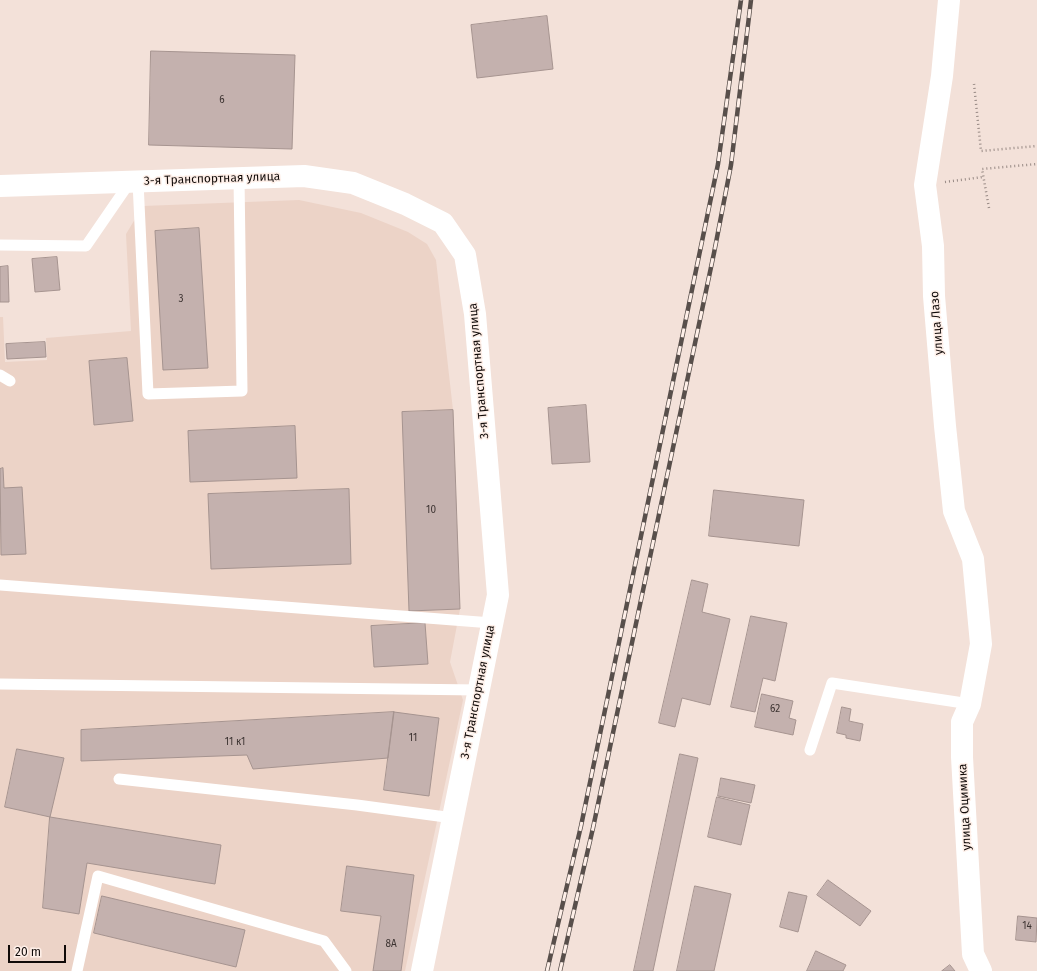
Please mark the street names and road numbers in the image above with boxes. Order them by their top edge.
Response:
street label: 3-я Транспортная улица [144,169,280,189]
street label: улица Лазо [928,291,946,355]
street label: 3-я Транспортная улица [466,303,492,439]
street label: 3-я Транспортная улица [458,624,498,760]
street label: улица Оцимика [956,763,974,851]

